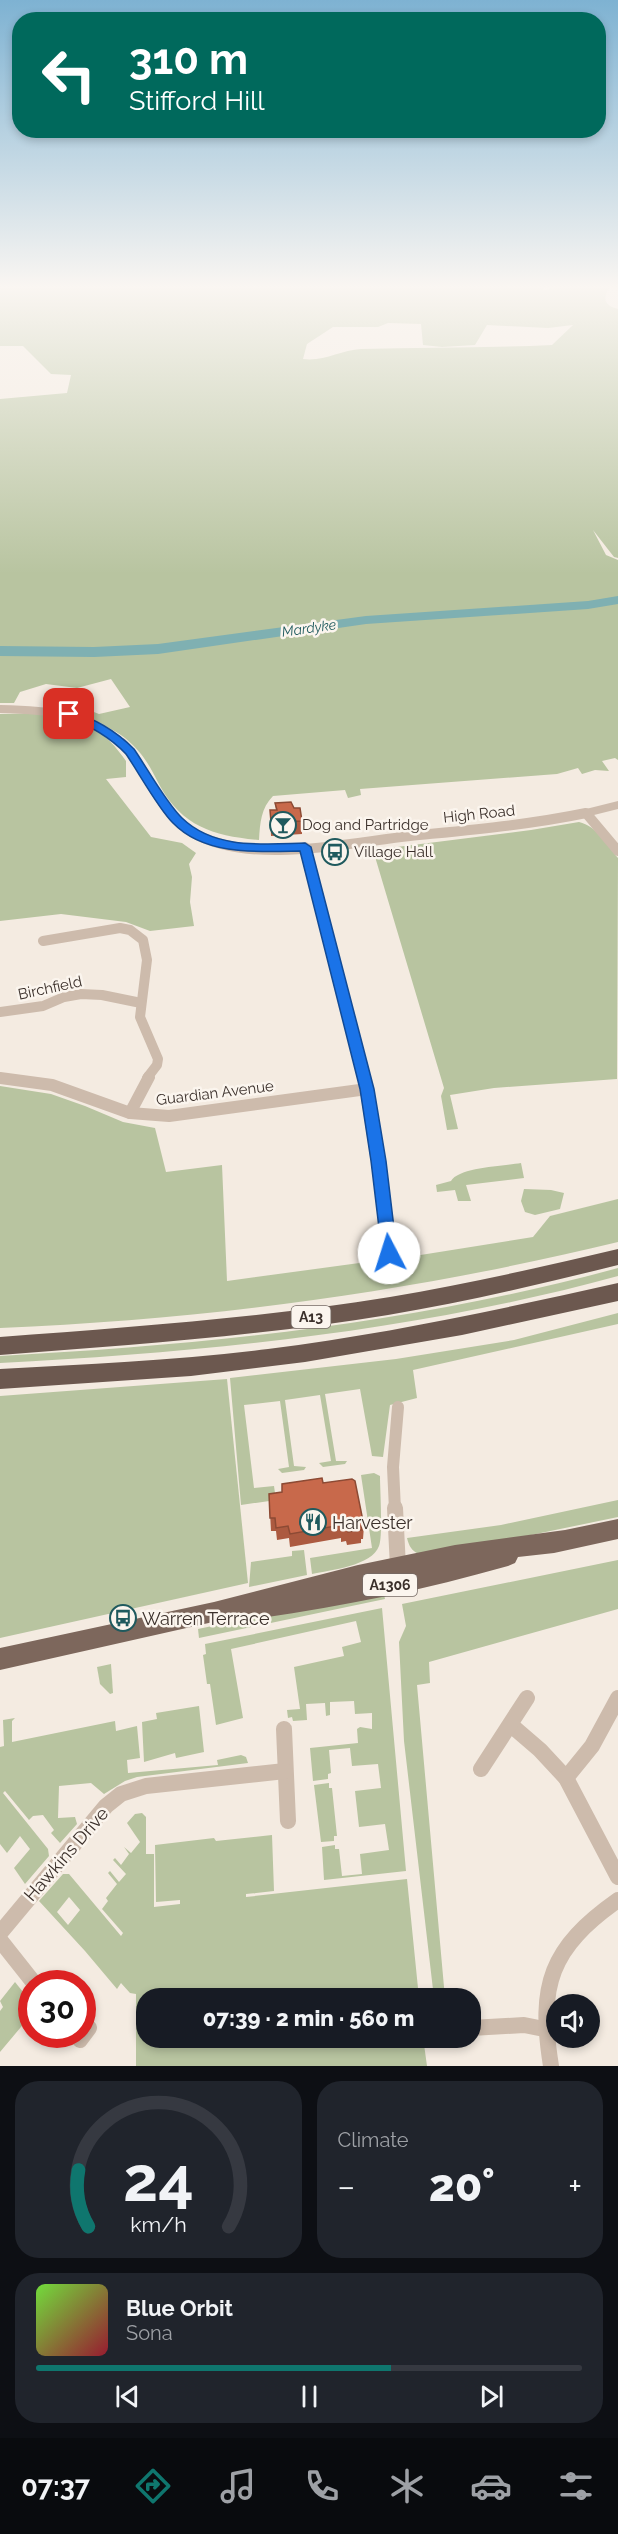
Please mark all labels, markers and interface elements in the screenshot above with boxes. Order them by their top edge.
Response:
text: 310 m [129,35,248,84]
icon: left [30,36,108,114]
text: Stifford Hill [129,85,265,116]
water label: Mardyke [281,616,338,640]
pin [43,688,94,739]
icon: arrive [52,697,85,730]
street label: High Road [442,801,516,827]
bar icon: Dog and Partridge [268,810,298,840]
place label: Dog and Partridge [302,816,429,834]
bus stop icon: Village Hall [320,837,350,867]
place label: Village Hall [354,843,434,861]
street label: Birchfield [16,972,84,1004]
street label: Guardian Avenue [155,1077,275,1109]
position arrow [357,1221,421,1285]
road number: A13 [292,1306,330,1328]
restaurant icon: Harvester [298,1507,328,1537]
place label: Harvester [332,1512,413,1533]
road number: A1306 [363,1574,417,1596]
bus stop icon: Warren Terrace [108,1603,138,1633]
place label: Warren Terrace [142,1608,270,1629]
street label: Hawkins Drive [20,1802,113,1905]
speed limit sign: 30 [18,1970,96,2048]
map controls [546,1994,600,2048]
button: sound [546,1994,600,2048]
text: 07:39 · 2 min · 560 m [203,2005,414,2031]
text: Climate [338,2128,409,2152]
text: 24 [123,2142,194,2216]
text: 20° [429,2159,495,2212]
text: − [338,2167,355,2206]
text: + [568,2167,582,2206]
text: km/h [130,2212,187,2237]
text: Blue Orbit [126,2295,233,2321]
text: Sona [126,2321,173,2345]
icon: previous [111,2380,144,2413]
icon: pause [293,2380,326,2413]
icon: next [475,2380,508,2413]
icon: directions [132,2465,174,2507]
icon: music [217,2465,259,2507]
icon: phone [301,2465,343,2507]
icon: climate [386,2465,428,2507]
icon: car [470,2465,512,2507]
icon: filters [555,2465,597,2507]
text: 07:37 [21,2471,90,2502]

